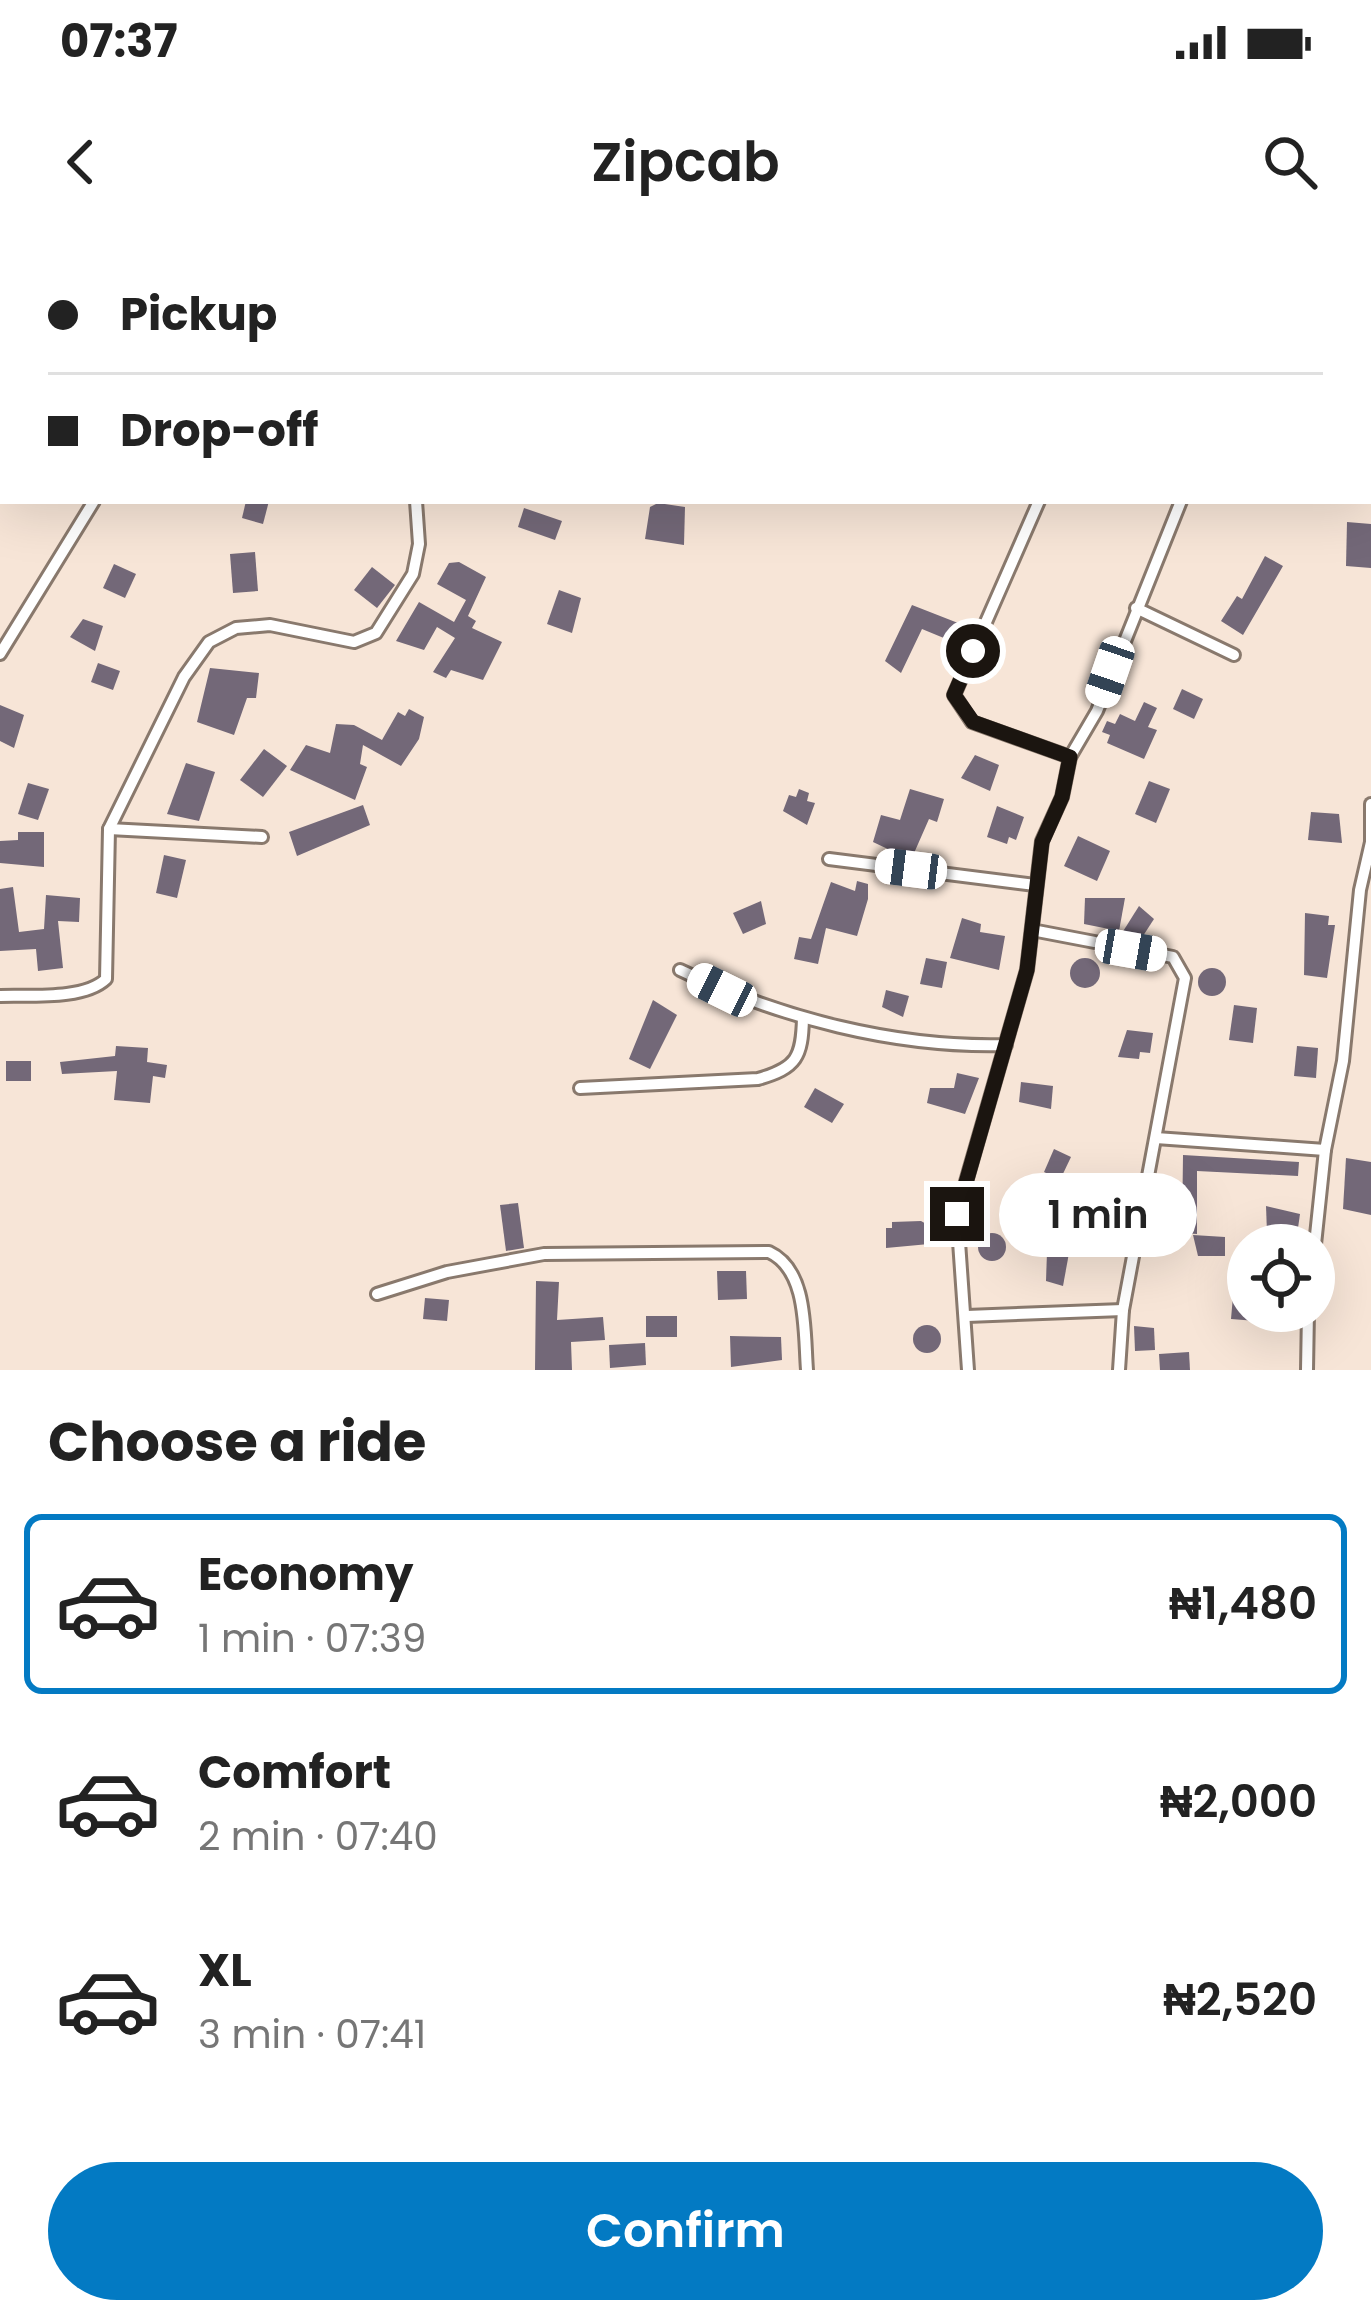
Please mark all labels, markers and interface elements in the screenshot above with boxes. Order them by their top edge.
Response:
text: 07:37 [60,10,178,73]
text: Zipcab [591,124,780,200]
icon: back [48,129,114,195]
icon: search [1257,129,1323,195]
text: Pickup [120,283,277,346]
text: Drop-off [120,399,318,462]
route start [946,624,1000,678]
car [1081,632,1139,712]
car [873,847,949,891]
car [1092,926,1170,974]
car [682,958,762,1022]
callout: 1 min [999,1172,1197,1256]
route end [930,1187,984,1241]
text: 1 min [1048,1187,1148,1242]
map controls [1227,1224,1335,1332]
button: locate [1227,1224,1335,1332]
text: Choose a ride [48,1404,426,1480]
text: Economy [198,1543,413,1606]
icon: car [54,1550,162,1658]
text: ₦1,480 [1169,1572,1317,1635]
text: 1 min · 07:39 [198,1611,426,1666]
text: Comfort [198,1741,391,1804]
icon: car [54,1748,162,1856]
text: ₦2,000 [1160,1770,1317,1833]
text: 2 min · 07:40 [198,1809,438,1864]
text: XL [198,1939,252,2002]
icon: car [54,1946,162,2054]
text: ₦2,520 [1163,1968,1317,2031]
text: 3 min · 07:41 [198,2007,426,2062]
button: Confirm [48,2162,1323,2300]

